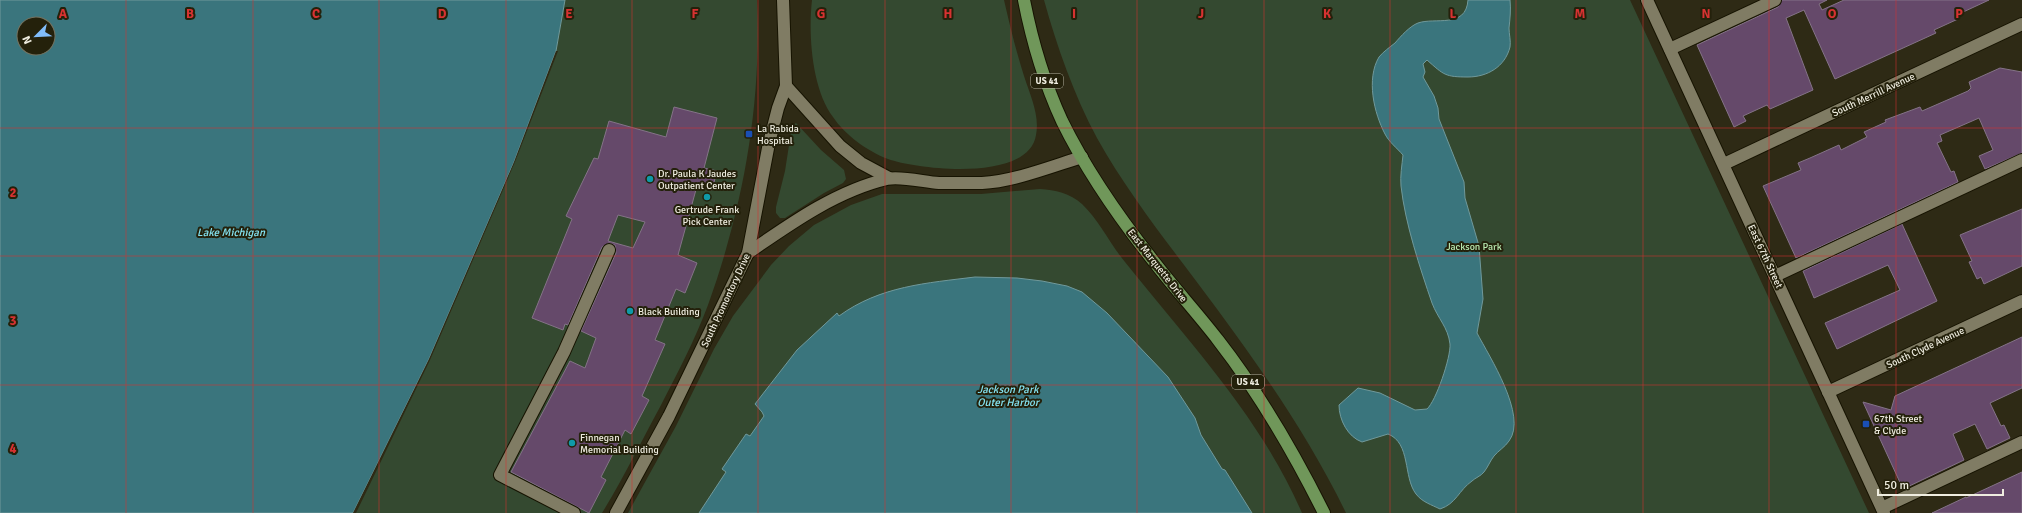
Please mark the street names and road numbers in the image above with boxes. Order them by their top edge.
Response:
street label: South Merrill Avenue [1830,70,1917,119]
road number: US 41 [1031,74,1063,88]
street label: East 67th Street [1745,223,1785,291]
street label: East Marquette Drive [1125,227,1190,305]
street label: South Promontory Drive [699,252,753,349]
street label: South Clyde Avenue [1885,325,1966,371]
road number: US 41 [1232,375,1264,389]

